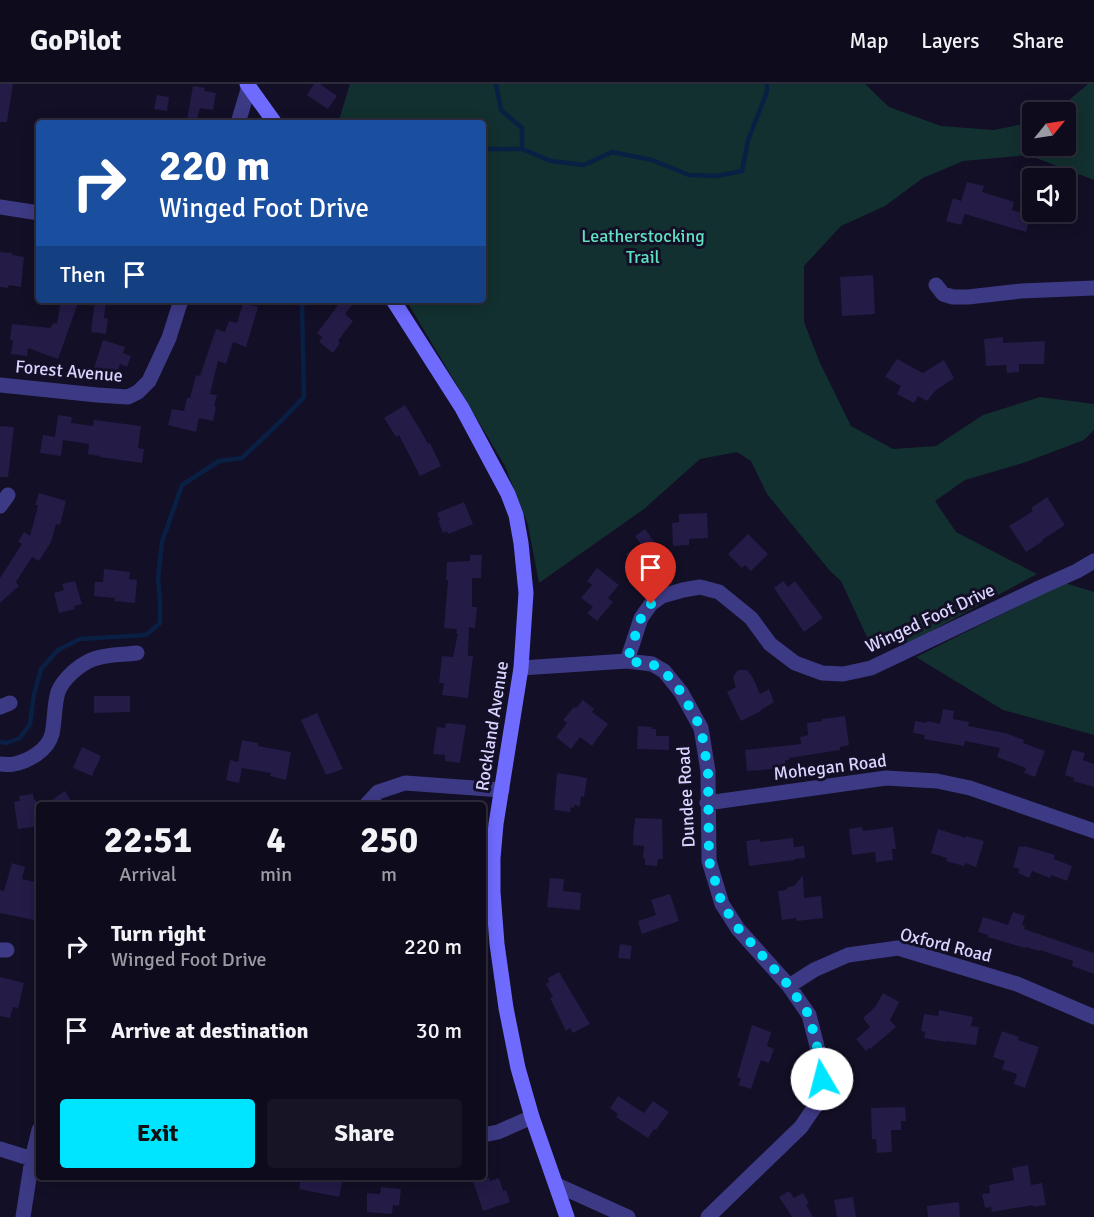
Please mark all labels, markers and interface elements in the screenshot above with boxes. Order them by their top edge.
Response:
text: GoPilot [30,24,121,58]
text: Map [850,28,888,54]
text: Layers [921,28,979,54]
text: Share [1012,28,1064,54]
north arrow [1022,102,1076,156]
map controls [1022,102,1076,222]
text: 220 m [159,141,270,192]
icon: right [60,144,138,222]
button: sound [1022,168,1076,222]
text: Winged Foot Drive [159,192,369,225]
park label: Leatherstocking Trail [581,225,705,268]
icon: arrive [118,258,151,291]
text: Then [60,261,106,288]
street label: Forest Avenue [14,355,124,387]
pin [625,542,676,604]
icon: arrive [634,551,667,584]
street label: Winged Foot Drive [862,578,998,658]
street label: Rockland Avenue [471,659,513,793]
street label: Dundee Road [672,746,700,848]
street label: Mohegan Road [772,749,888,785]
text: 22:51 [104,818,192,863]
text: 4 [266,818,286,863]
text: 250 [360,818,418,863]
text: Arrival [119,862,177,887]
text: min [260,862,292,887]
text: m [381,862,397,887]
text: Turn right [111,920,206,947]
street label: Oxford Road [898,923,994,967]
icon: right [60,930,93,963]
text: 220 m [404,933,462,960]
text: Winged Foot Drive [111,947,267,972]
icon: arrive [60,1014,93,1047]
text: Arrive at destination [111,1017,308,1044]
text: 30 m [416,1017,462,1044]
position arrow [790,1047,854,1111]
button: Exit [60,1099,255,1168]
button: Share [267,1099,462,1168]

